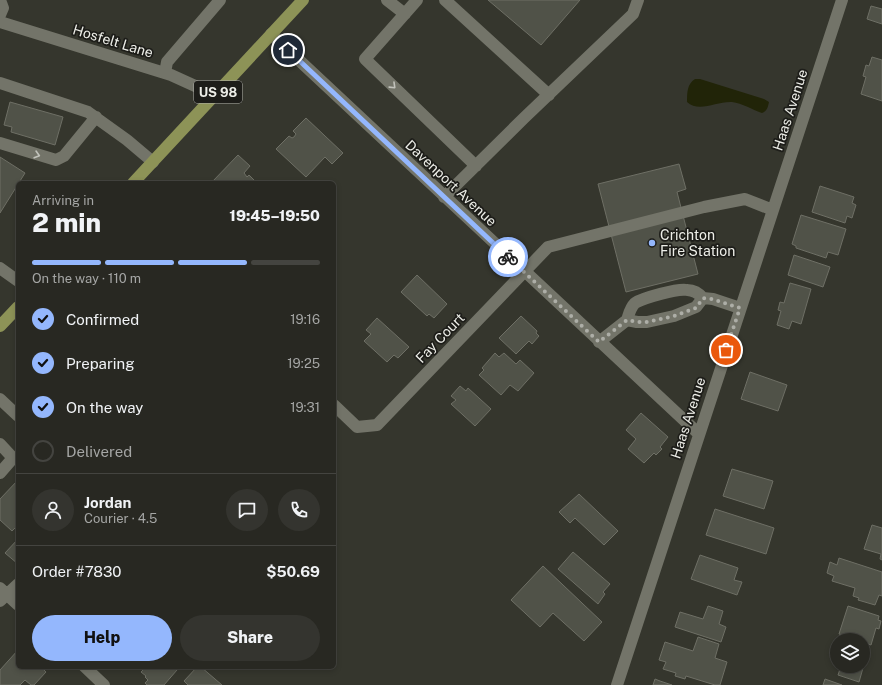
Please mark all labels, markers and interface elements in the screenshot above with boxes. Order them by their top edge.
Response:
street label: Hosfelt Lane [71,21,155,61]
pin [271,33,305,67]
icon: home [277,39,299,61]
street label: Haas Avenue [769,67,811,153]
road number: US 98 [194,81,242,103]
one-way arrow [388,81,396,89]
street label: Davenport Avenue [402,137,500,229]
one-way arrow [33,150,40,159]
text: Arriving in [32,193,94,208]
text: 2 min [32,207,101,238]
text: 19:45–19:50 [229,207,320,224]
place label: Crichton Fire Station [660,227,735,259]
courier [488,237,528,277]
marker: Crichton Fire Station [647,238,657,248]
icon: bike [497,246,519,268]
text: On the way · 110 m [32,271,141,286]
icon: check [32,308,54,330]
street label: Fay Court [412,310,468,366]
text: Confirmed [66,311,139,328]
text: 19:16 [290,312,320,327]
pin [709,333,743,367]
icon: bag [715,339,737,361]
icon: check [32,352,54,374]
text: Preparing [66,355,135,372]
text: 19:25 [287,356,320,371]
street label: Haas Avenue [667,375,709,461]
icon: check [32,396,54,418]
text: On the way [66,399,143,416]
text: 19:31 [290,400,320,415]
text: Delivered [66,443,132,460]
button: person [32,489,74,531]
button: chat [226,489,268,531]
button: phone [278,489,320,531]
text: Jordan [84,494,131,511]
text: Courier · 4.5 [84,511,157,526]
text: Order #7830 [32,563,122,580]
text: $50.69 [266,563,320,580]
button: Help [32,615,172,661]
button: Share [180,615,320,661]
map controls [830,633,870,673]
button: layers [830,633,870,673]

